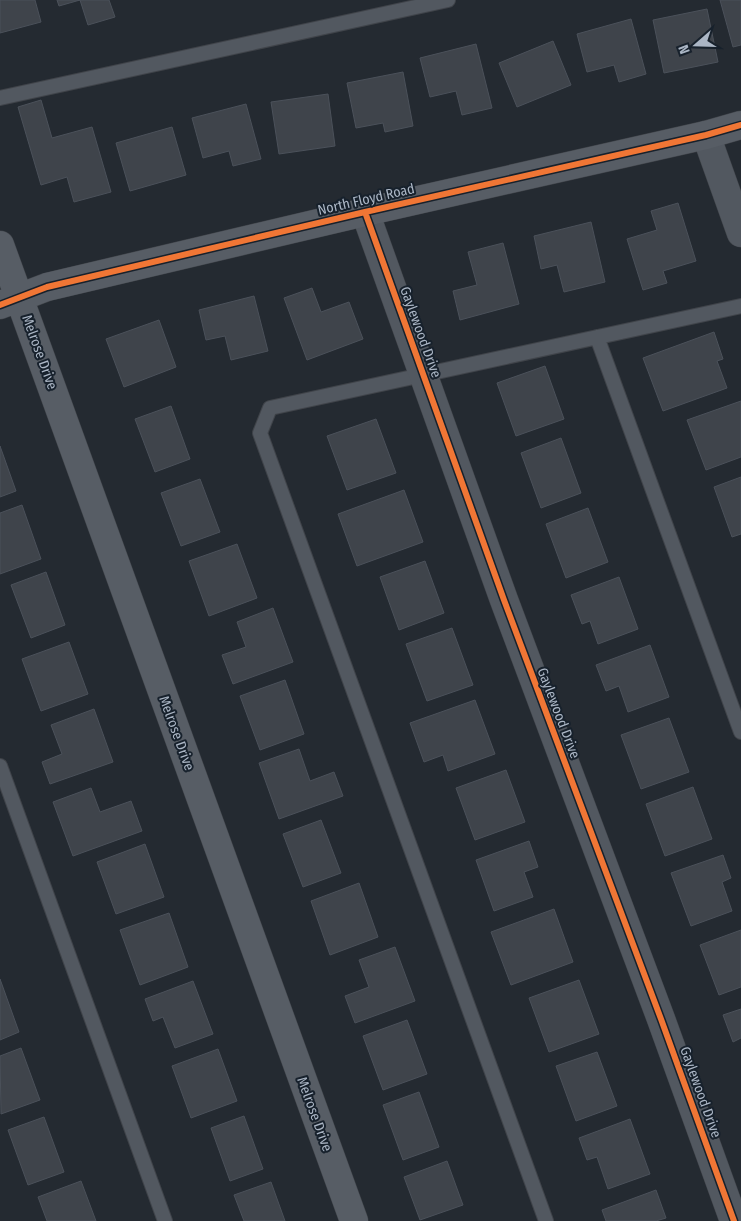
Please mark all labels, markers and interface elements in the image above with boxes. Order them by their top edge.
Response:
north arrow [671,20,721,70]
text: N [675,42,694,56]
street label: North Floyd Road [316,180,416,219]
street label: Gaylewood Drive [396,284,445,380]
street label: Melrose Drive [18,312,61,392]
street label: Gaylewood Drive [533,665,584,761]
street label: Melrose Drive [155,693,198,773]
street label: Gaylewood Drive [676,1044,725,1140]
street label: Melrose Drive [293,1074,336,1154]

